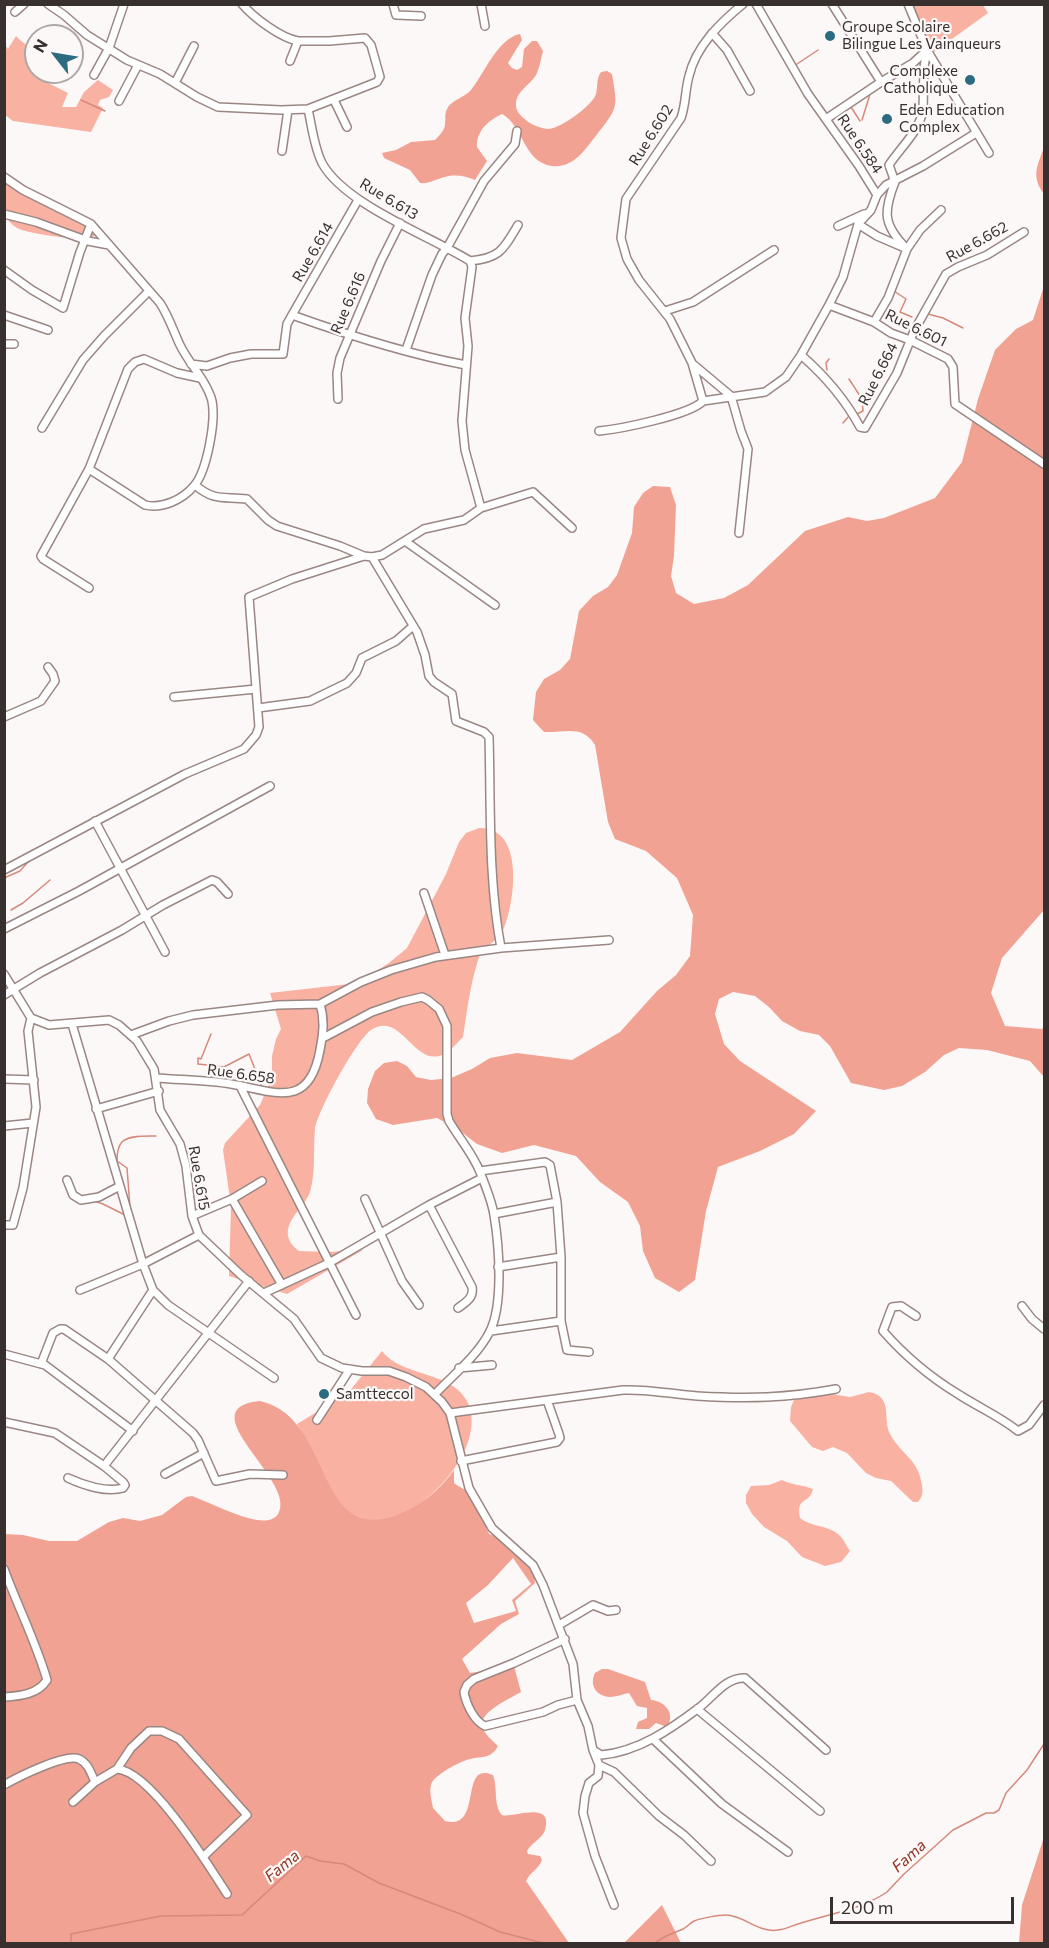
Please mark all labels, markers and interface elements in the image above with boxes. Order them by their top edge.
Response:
place label: Groupe Scolaire Bilingue Les Vainqueurs [842,18,1001,53]
north arrow [24,24,84,84]
marker: Groupe Scolaire Bilingue Les Vainqueurs [823,29,837,43]
text: N [29,35,51,56]
place label: Complexe Catholique [883,62,958,97]
marker: Complexe Catholique [963,73,977,87]
street label: Rue 6.602 [625,101,677,169]
place label: Eden Education Complex [899,101,1005,136]
street label: Rue 6.584 [833,111,887,177]
marker: Eden Education Complex [880,112,894,126]
street label: Rue 6.613 [356,174,422,224]
street label: Rue 6.662 [943,218,1011,266]
street label: Rue 6.614 [289,219,337,285]
street label: Rue 6.616 [327,269,369,337]
street label: Rue 6.601 [882,305,950,351]
street label: Rue 6.664 [854,339,902,409]
street label: Rue 6.658 [206,1060,276,1088]
street label: Rue 6.615 [184,1144,214,1212]
place label: Samtteccol [336,1385,413,1403]
marker: Samtteccol [317,1387,331,1401]
water label: Fama [888,1836,930,1876]
water label: Fama [261,1846,303,1886]
scale bar [833,1885,1018,1923]
text: 200 m [841,1896,894,1918]

